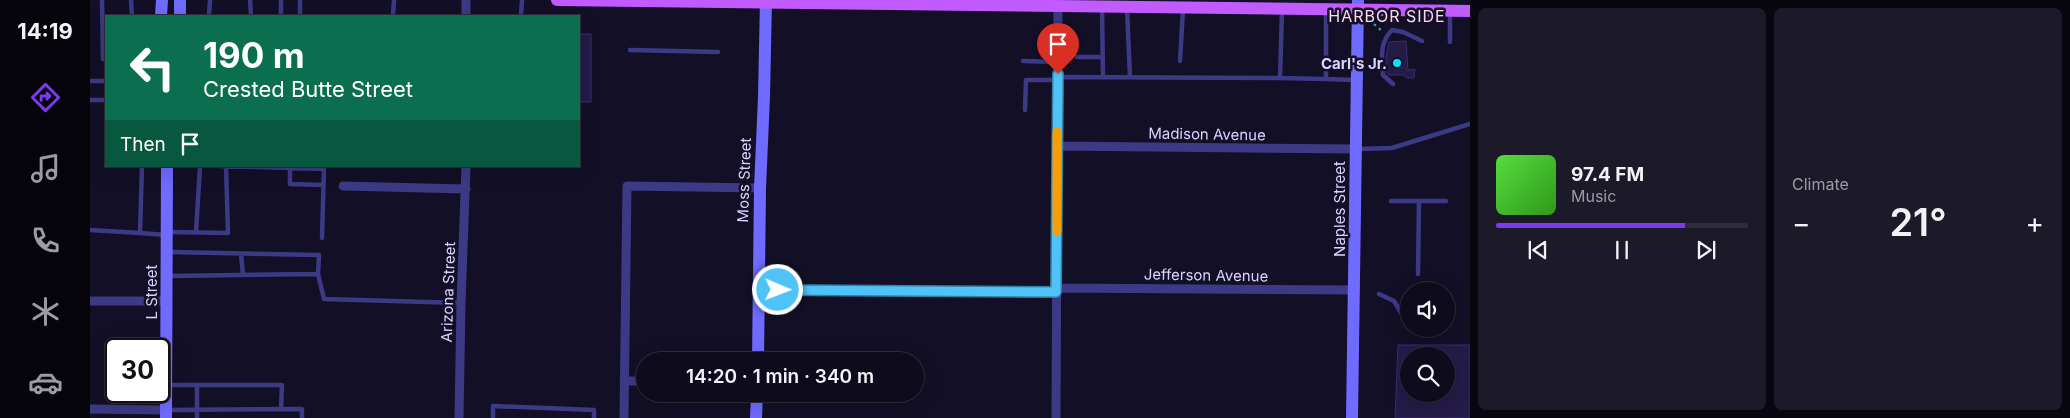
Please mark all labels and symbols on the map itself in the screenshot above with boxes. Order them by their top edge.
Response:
district label: HARBOR SIDE [1328,6,1446,26]
pin [1037,23,1079,74]
place label: Carl's Jr. [1321,54,1387,73]
marker: Carl's Jr. [1391,57,1403,69]
street label: Madison Avenue [1148,123,1266,145]
street label: Moss Street [733,137,755,223]
street label: Naples Street [1330,161,1349,257]
street label: Arizona Street [437,241,459,343]
position arrow [751,263,803,315]
street label: L Street [142,264,161,320]
street label: Jefferson Avenue [1144,264,1268,286]
speed limit sign: 30 [105,338,170,403]

